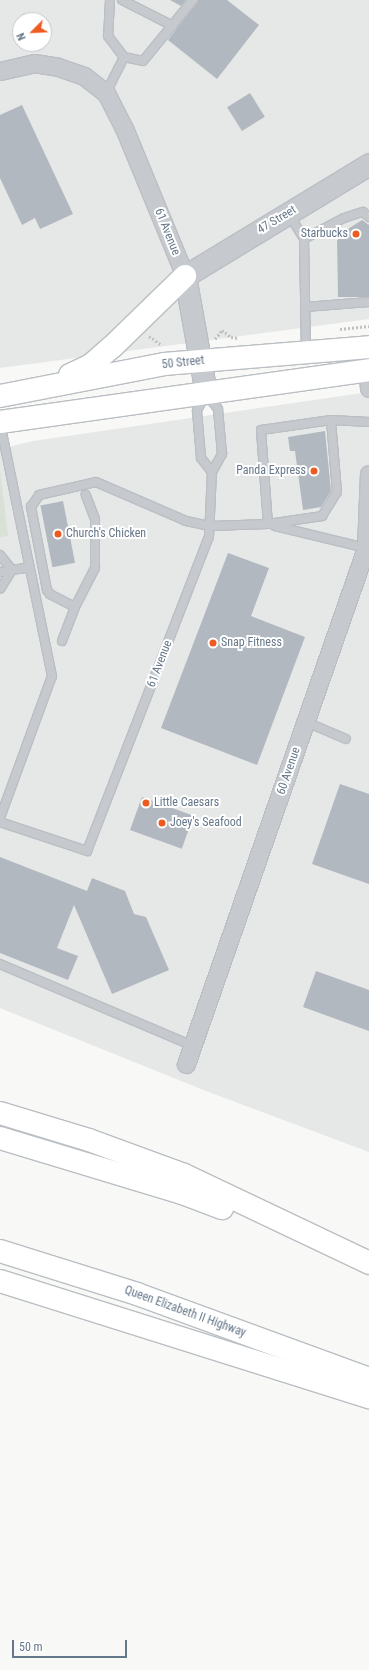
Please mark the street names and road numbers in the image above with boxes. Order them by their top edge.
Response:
street label: 47 Street [255,203,299,237]
street label: 61 Avenue [151,207,183,257]
street label: 50 Street [161,354,205,372]
street label: 61 Avenue [144,638,176,690]
street label: 60 Avenue [274,745,304,797]
street label: Queen Elizabeth II Highway [122,1283,248,1341]

